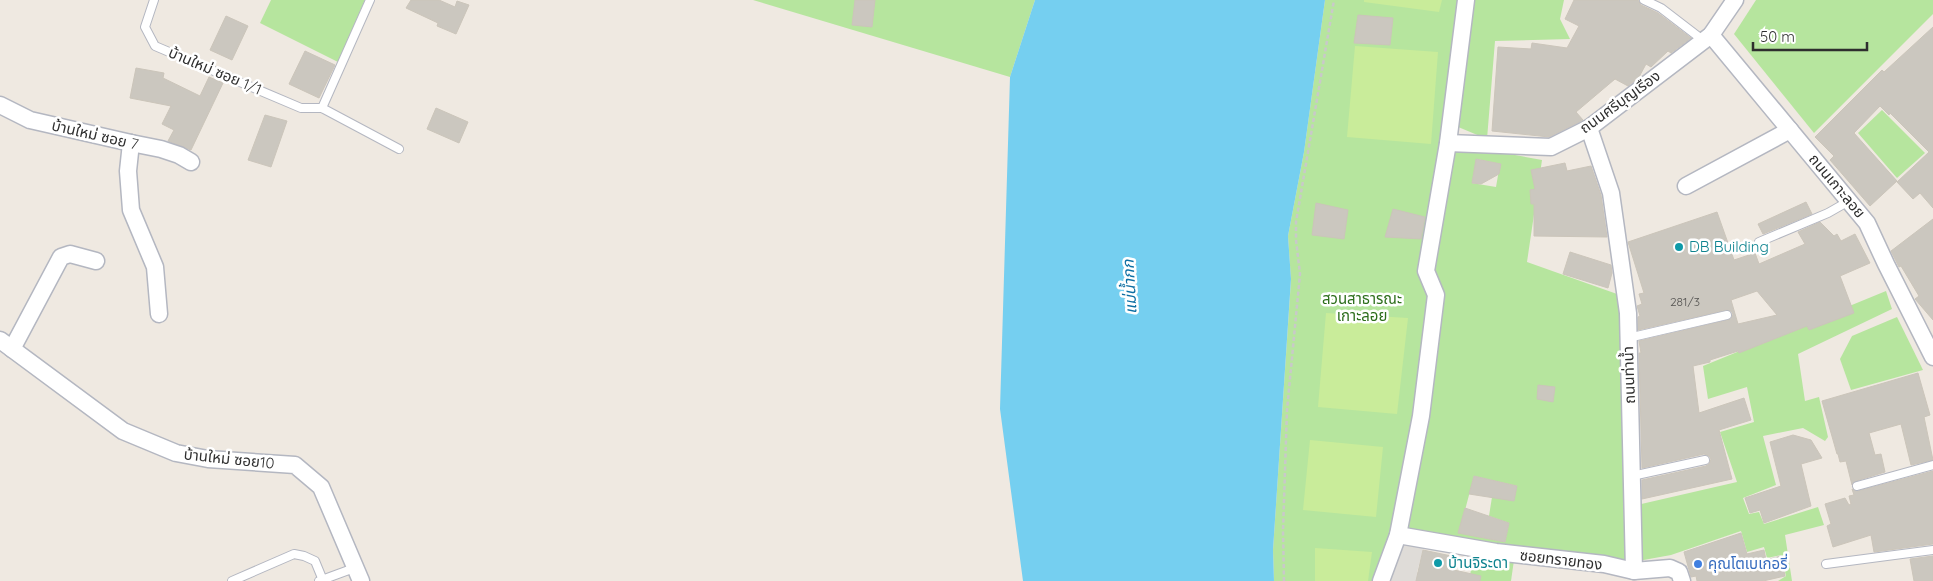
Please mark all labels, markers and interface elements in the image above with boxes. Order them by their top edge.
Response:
scale bar [1753,20,1867,52]
text: 50 m [1760,27,1795,46]
street label: บ้านใหม่ ซอย 1/1 [166,42,265,99]
street label: ถนนศรีบุญเรือง [1576,66,1664,137]
street label: บ้านใหม่ ซอย 7 [50,115,141,154]
street label: ถนนเกาะลอย [1805,150,1870,222]
place label: DB Building [1689,237,1769,256]
marker: DB Building [1673,241,1685,253]
water label: แม่น้ำกก [1117,258,1140,315]
park label: สวนสาธารณะ เกาะลอย [1322,289,1402,325]
house number: 281/3 [1670,294,1700,309]
street label: ถนนท่าน้ำ [1617,346,1639,404]
street label: บ้านใหม่ ซอย10 [183,444,275,473]
street label: ซอยทรายทอง [1519,545,1603,574]
place label: บ้านจิระดา [1448,553,1508,572]
place label: คุณโตเบเกอรี่ [1708,553,1788,573]
marker: บ้านจิระดา [1432,557,1444,569]
marker: คุณโตเบเกอรี่ [1692,558,1704,570]

